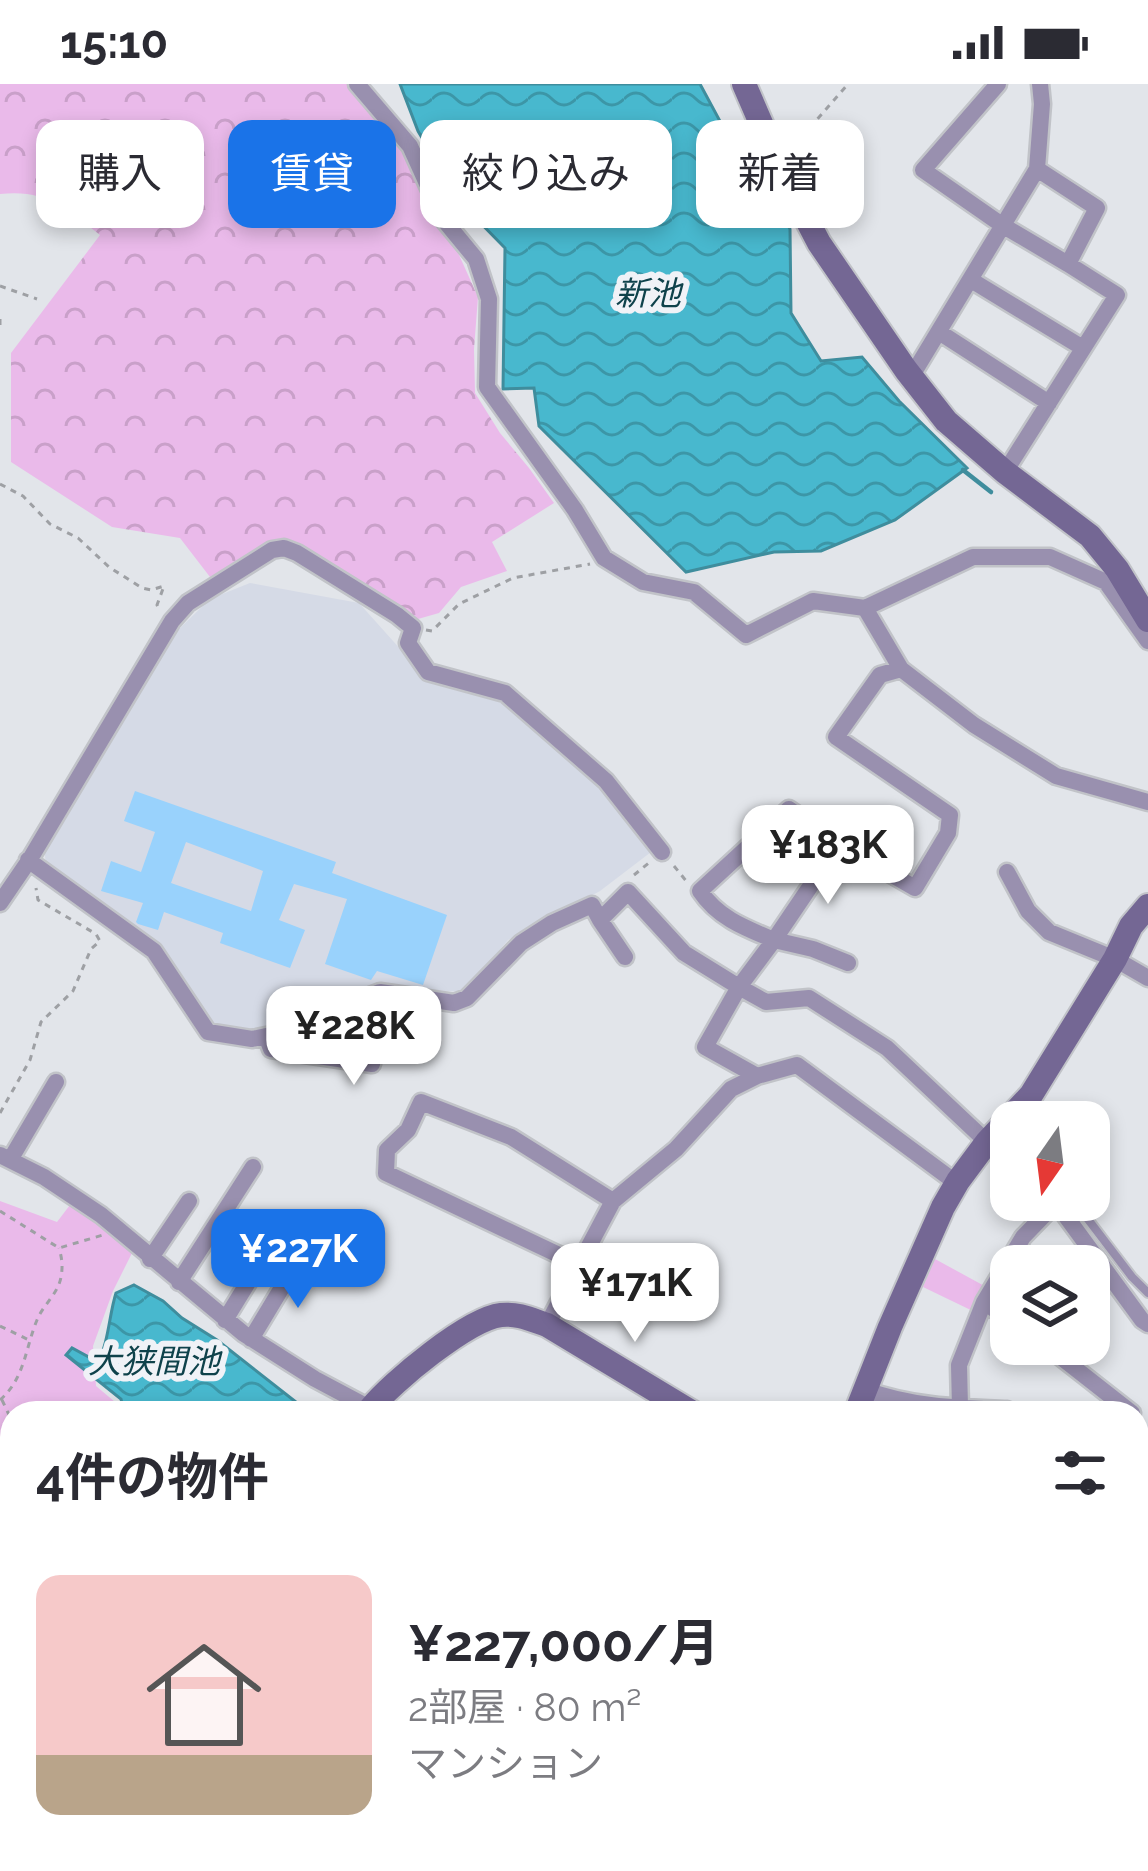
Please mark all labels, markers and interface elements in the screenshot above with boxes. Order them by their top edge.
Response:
text: 15:10 [60,16,168,69]
chip: 購入 [36,120,204,228]
chip: 賃貸 [228,120,396,228]
chip: 絞り込み [420,120,672,228]
chip: 新着 [696,120,864,228]
water label: 新池 [615,274,684,313]
pin: ¥183K [744,805,912,907]
text: ¥183K [769,821,887,867]
pin: ¥228K [270,986,438,1088]
text: ¥228K [293,1002,415,1048]
north arrow [990,1101,1110,1221]
map controls [990,1101,1110,1365]
pin: ¥227K [214,1209,382,1311]
text: ¥227K [238,1225,358,1271]
pin: ¥171K [551,1243,719,1345]
button: layers [990,1245,1110,1365]
text: ¥171K [578,1259,692,1305]
water label: 大狭間池 [88,1342,223,1381]
icon: filters [1047,1440,1113,1506]
text: 4件の物件 [36,1447,269,1507]
text: ¥227,000/月 [408,1613,719,1673]
icon: home [132,1623,276,1767]
text: 2部屋 · 80 m² [408,1684,642,1730]
text: マンション [408,1740,603,1786]

